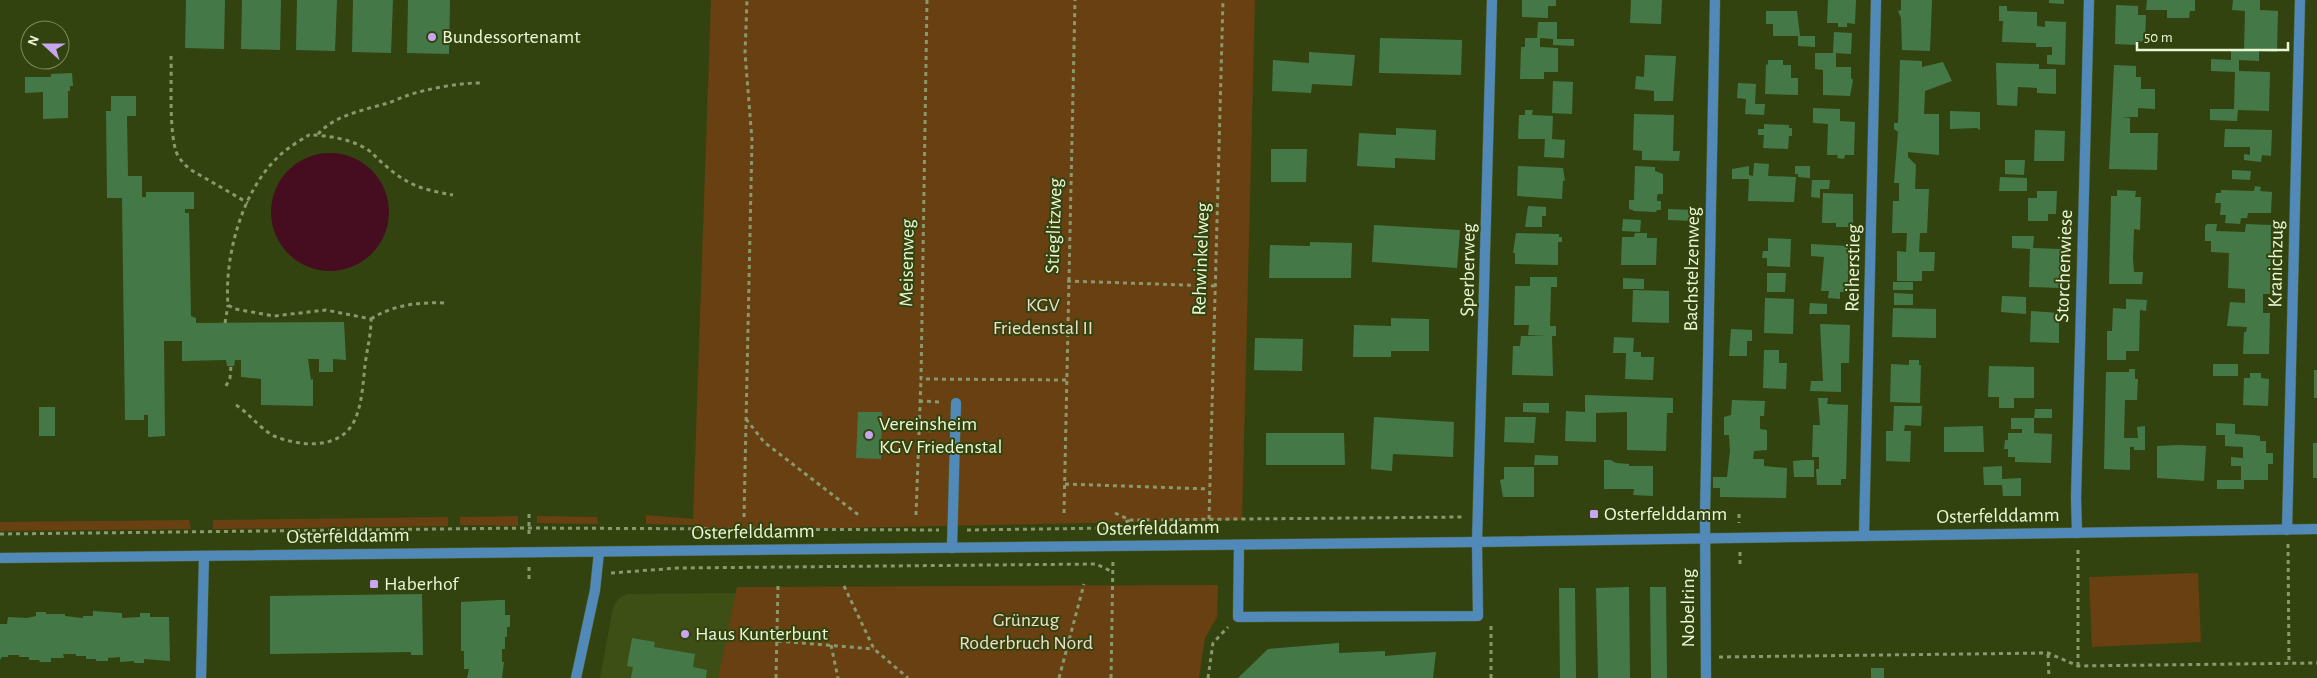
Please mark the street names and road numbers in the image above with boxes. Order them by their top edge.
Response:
street label: Stieglitzweg [1042,178,1066,274]
street label: Rehwinkelweg [1189,202,1213,316]
street label: Bachstelzenweg [1681,206,1703,332]
street label: Storchenwiese [2052,209,2076,323]
street label: Meisenweg [896,219,918,307]
street label: Kranichzug [2265,220,2287,308]
street label: Sperberweg [1457,223,1479,317]
street label: Reiherstieg [1842,224,1864,312]
street label: Osterfelddamm [1936,505,2060,527]
street label: Osterfelddamm [1096,517,1220,539]
street label: Osterfelddamm [691,521,815,543]
street label: Osterfelddamm [286,525,410,547]
street label: Nobelring [1678,568,1698,647]

